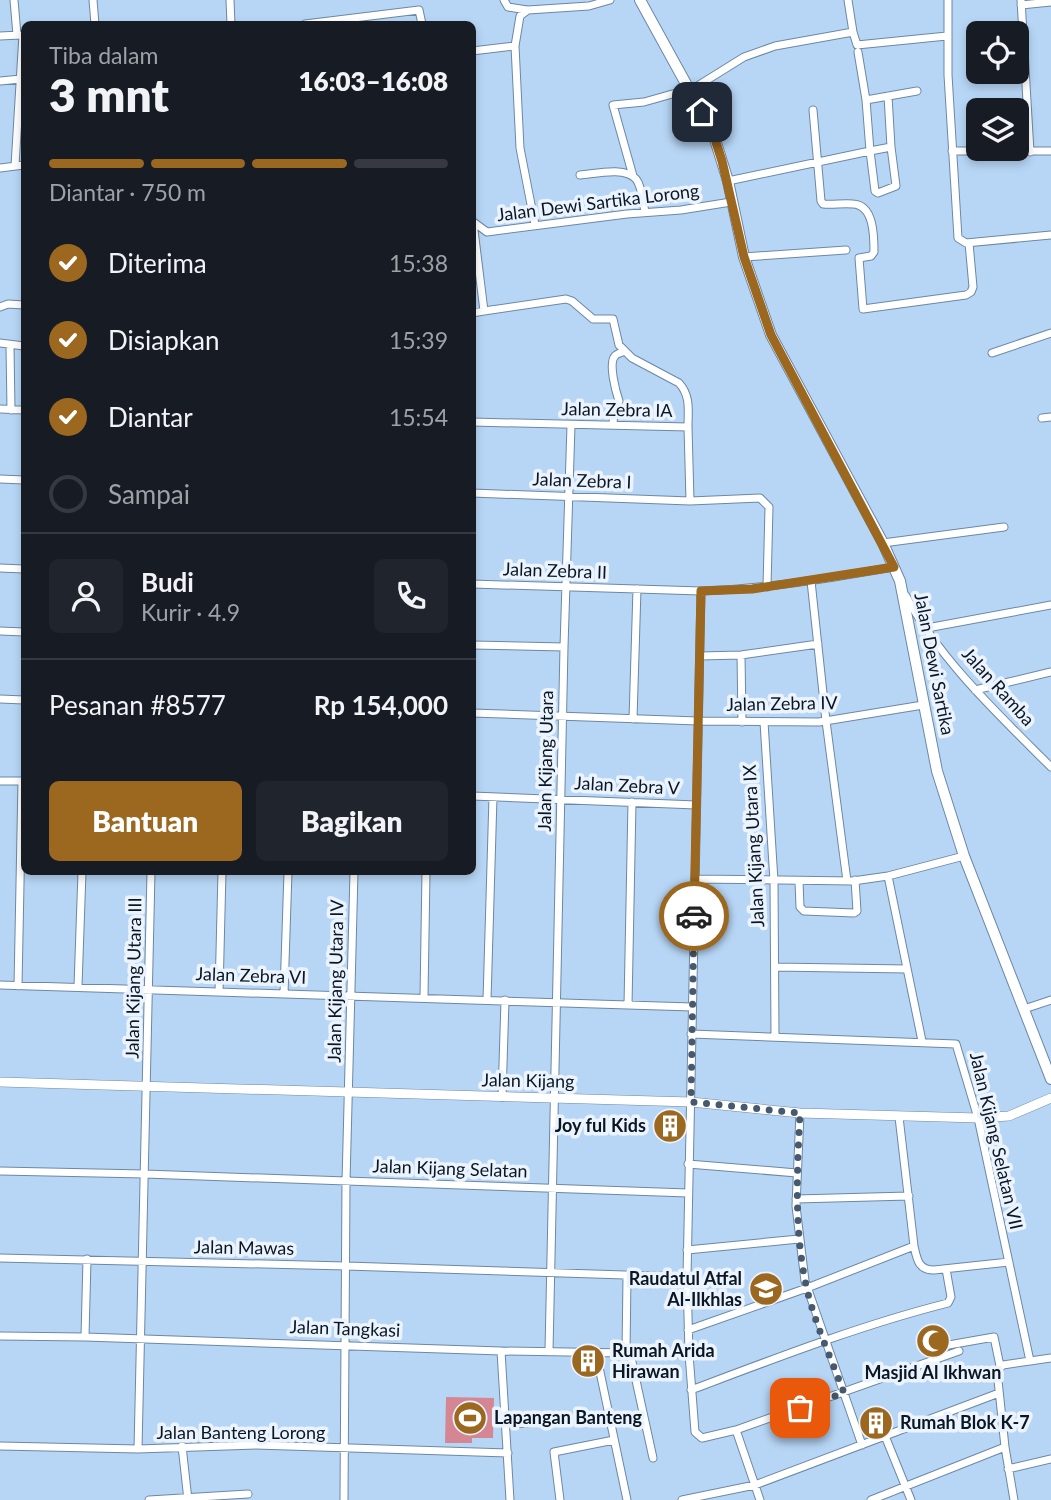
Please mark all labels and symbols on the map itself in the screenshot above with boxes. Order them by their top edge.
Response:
pin [672,82,732,142]
street label: Jalan Dewi Sartika Lorong [495,179,700,225]
street label: Jalan Zebra IA [561,397,674,421]
street label: Jalan Zebra I [532,467,632,493]
street label: Jalan Zebra II [503,557,607,583]
street label: Jalan Dewi Sartika [910,591,960,737]
street label: Jalan Ramba [958,643,1040,730]
street label: Jalan Kijang Utara [533,690,557,832]
street label: Jalan Zebra IV [726,691,839,715]
street label: Jalan Kijang Utara IX [738,764,768,928]
street label: Jalan Zebra V [574,771,681,799]
courier [659,881,729,951]
street label: Jalan Kijang Utara III [121,897,145,1059]
street label: Jalan Kijang Utara IV [323,898,347,1063]
street label: Jalan Zebra VI [195,962,307,988]
street label: Jalan Kijang Selatan VII [966,1050,1028,1232]
street label: Jalan Kijang [481,1068,575,1092]
building icon: Joy ful Kids [651,1107,689,1145]
place label: Joy ful Kids [555,1114,646,1136]
street label: Jalan Kijang Selatan [372,1154,528,1182]
street label: Jalan Mawas [194,1235,294,1259]
place label: Raudatul Atfal Al-Ilkhlas [629,1267,742,1310]
school or university icon: Raudatul Atfal Al-Ilkhlas [747,1270,785,1308]
street label: Jalan Tangkasi [289,1315,401,1341]
mosque icon: Masjid Al Ikhwan [914,1322,952,1360]
place label: Rumah Arida Hirawan [612,1339,715,1382]
building icon: Rumah Arida Hirawan [569,1342,607,1380]
place label: Masjid Al Ikhwan [865,1361,1001,1383]
pin [770,1378,830,1438]
sports icon: Lapangan Banteng [451,1399,489,1437]
building icon: Rumah Blok K-7 [857,1404,895,1442]
place label: Lapangan Banteng [494,1406,642,1428]
place label: Rumah Blok K-7 [900,1411,1030,1433]
street label: Jalan Banteng Lorong [157,1421,325,1443]

